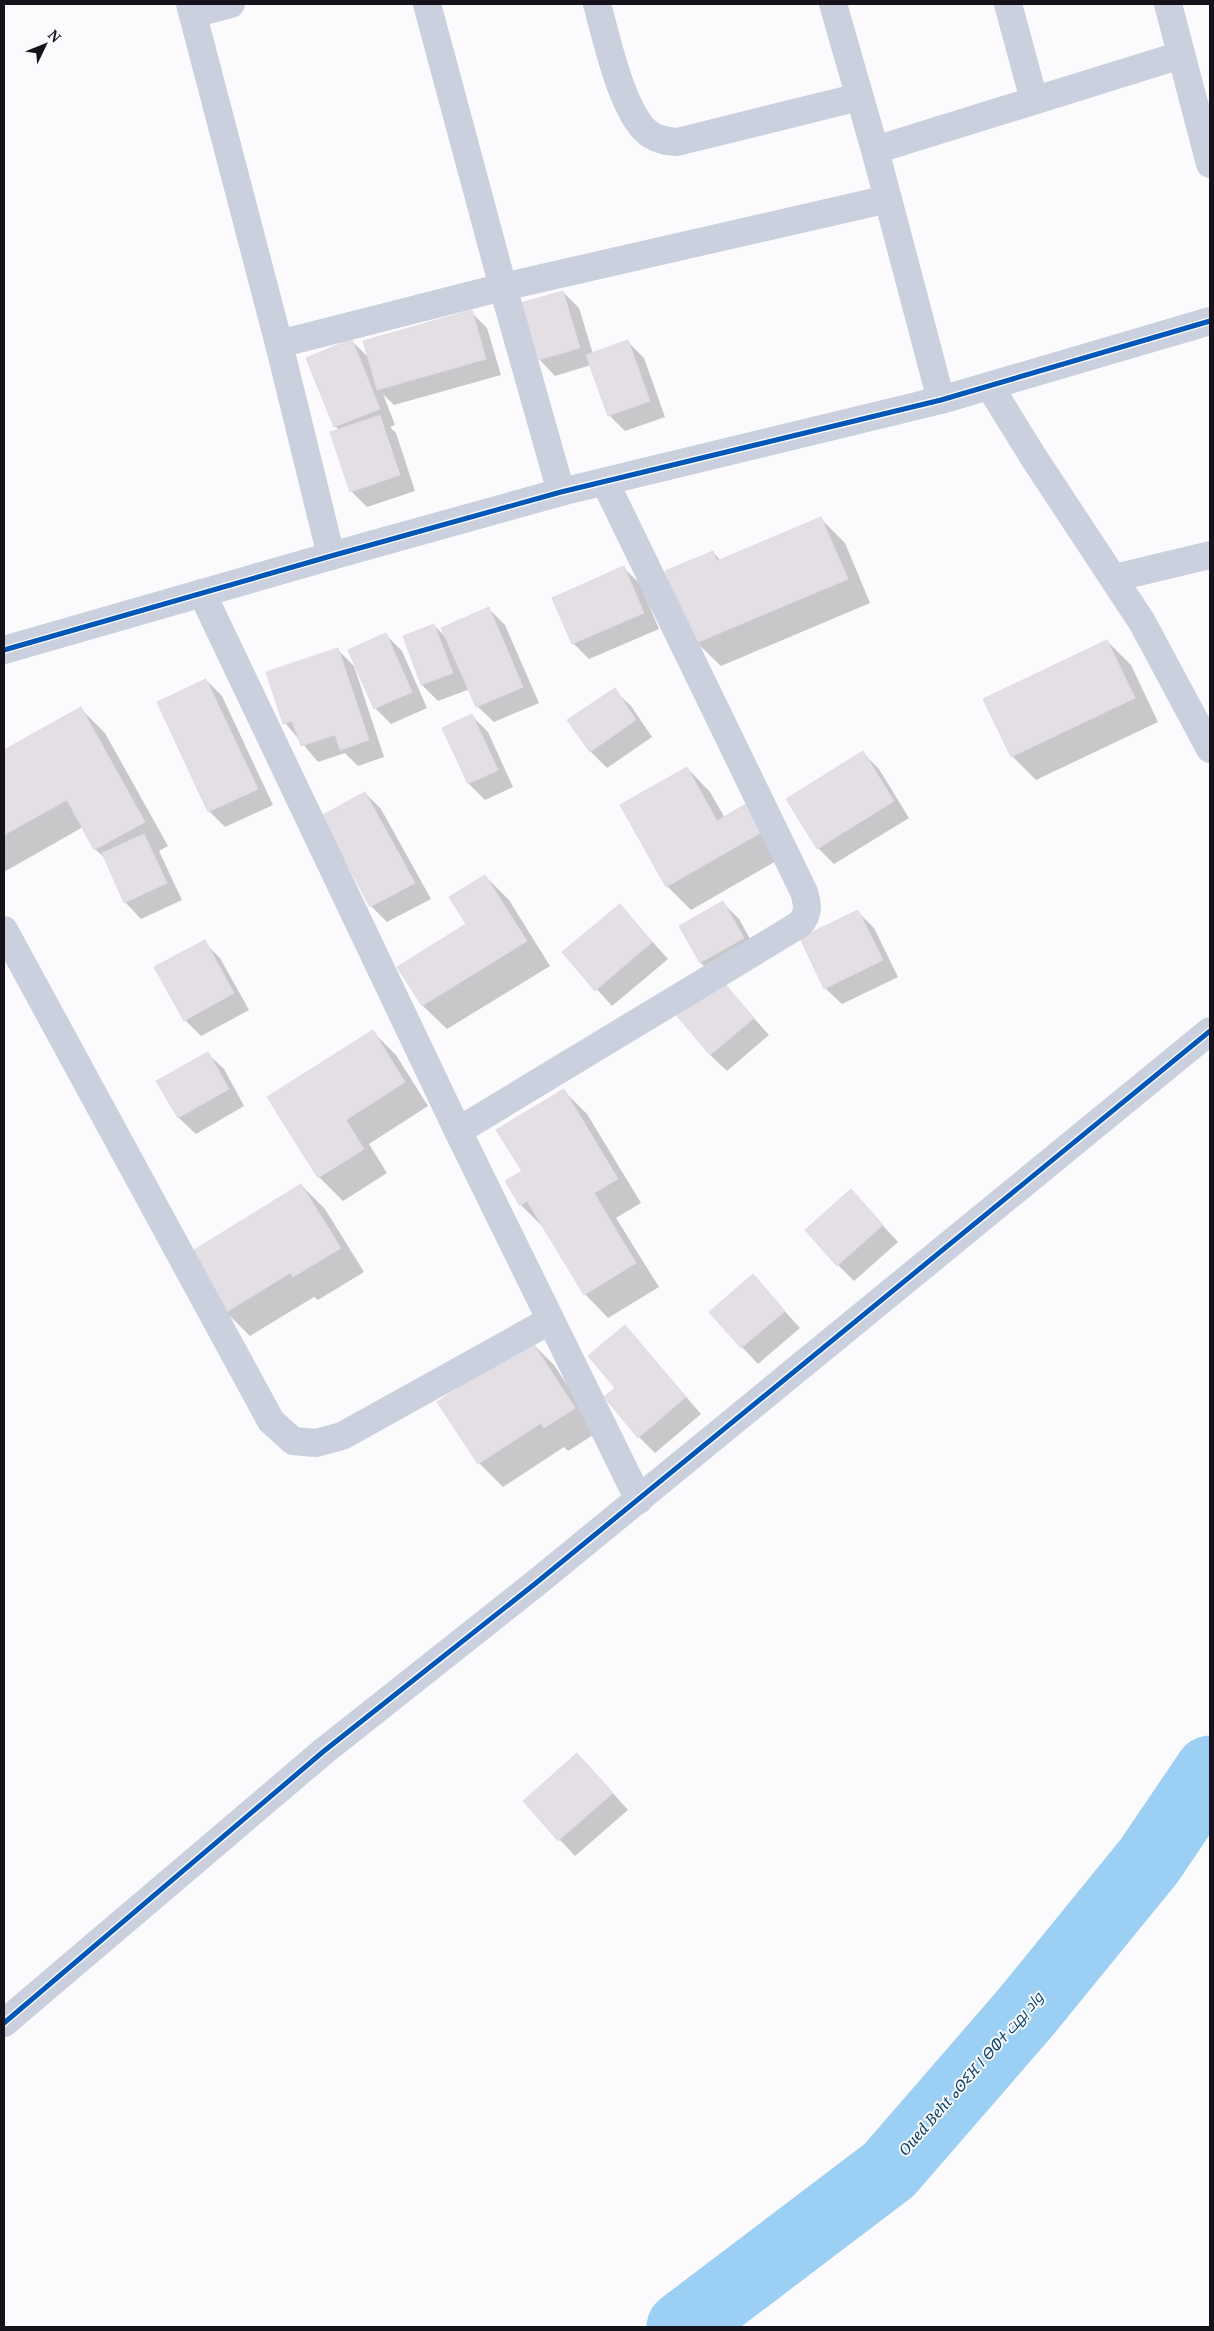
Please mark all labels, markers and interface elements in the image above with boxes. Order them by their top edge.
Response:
north arrow [20,20,70,70]
text: N [44,25,66,46]
water label: Oued Beht ⴰⵙⵉⴼ ⵏ ⴱⵀⵜ واد بهت [894,1987,1047,2159]

